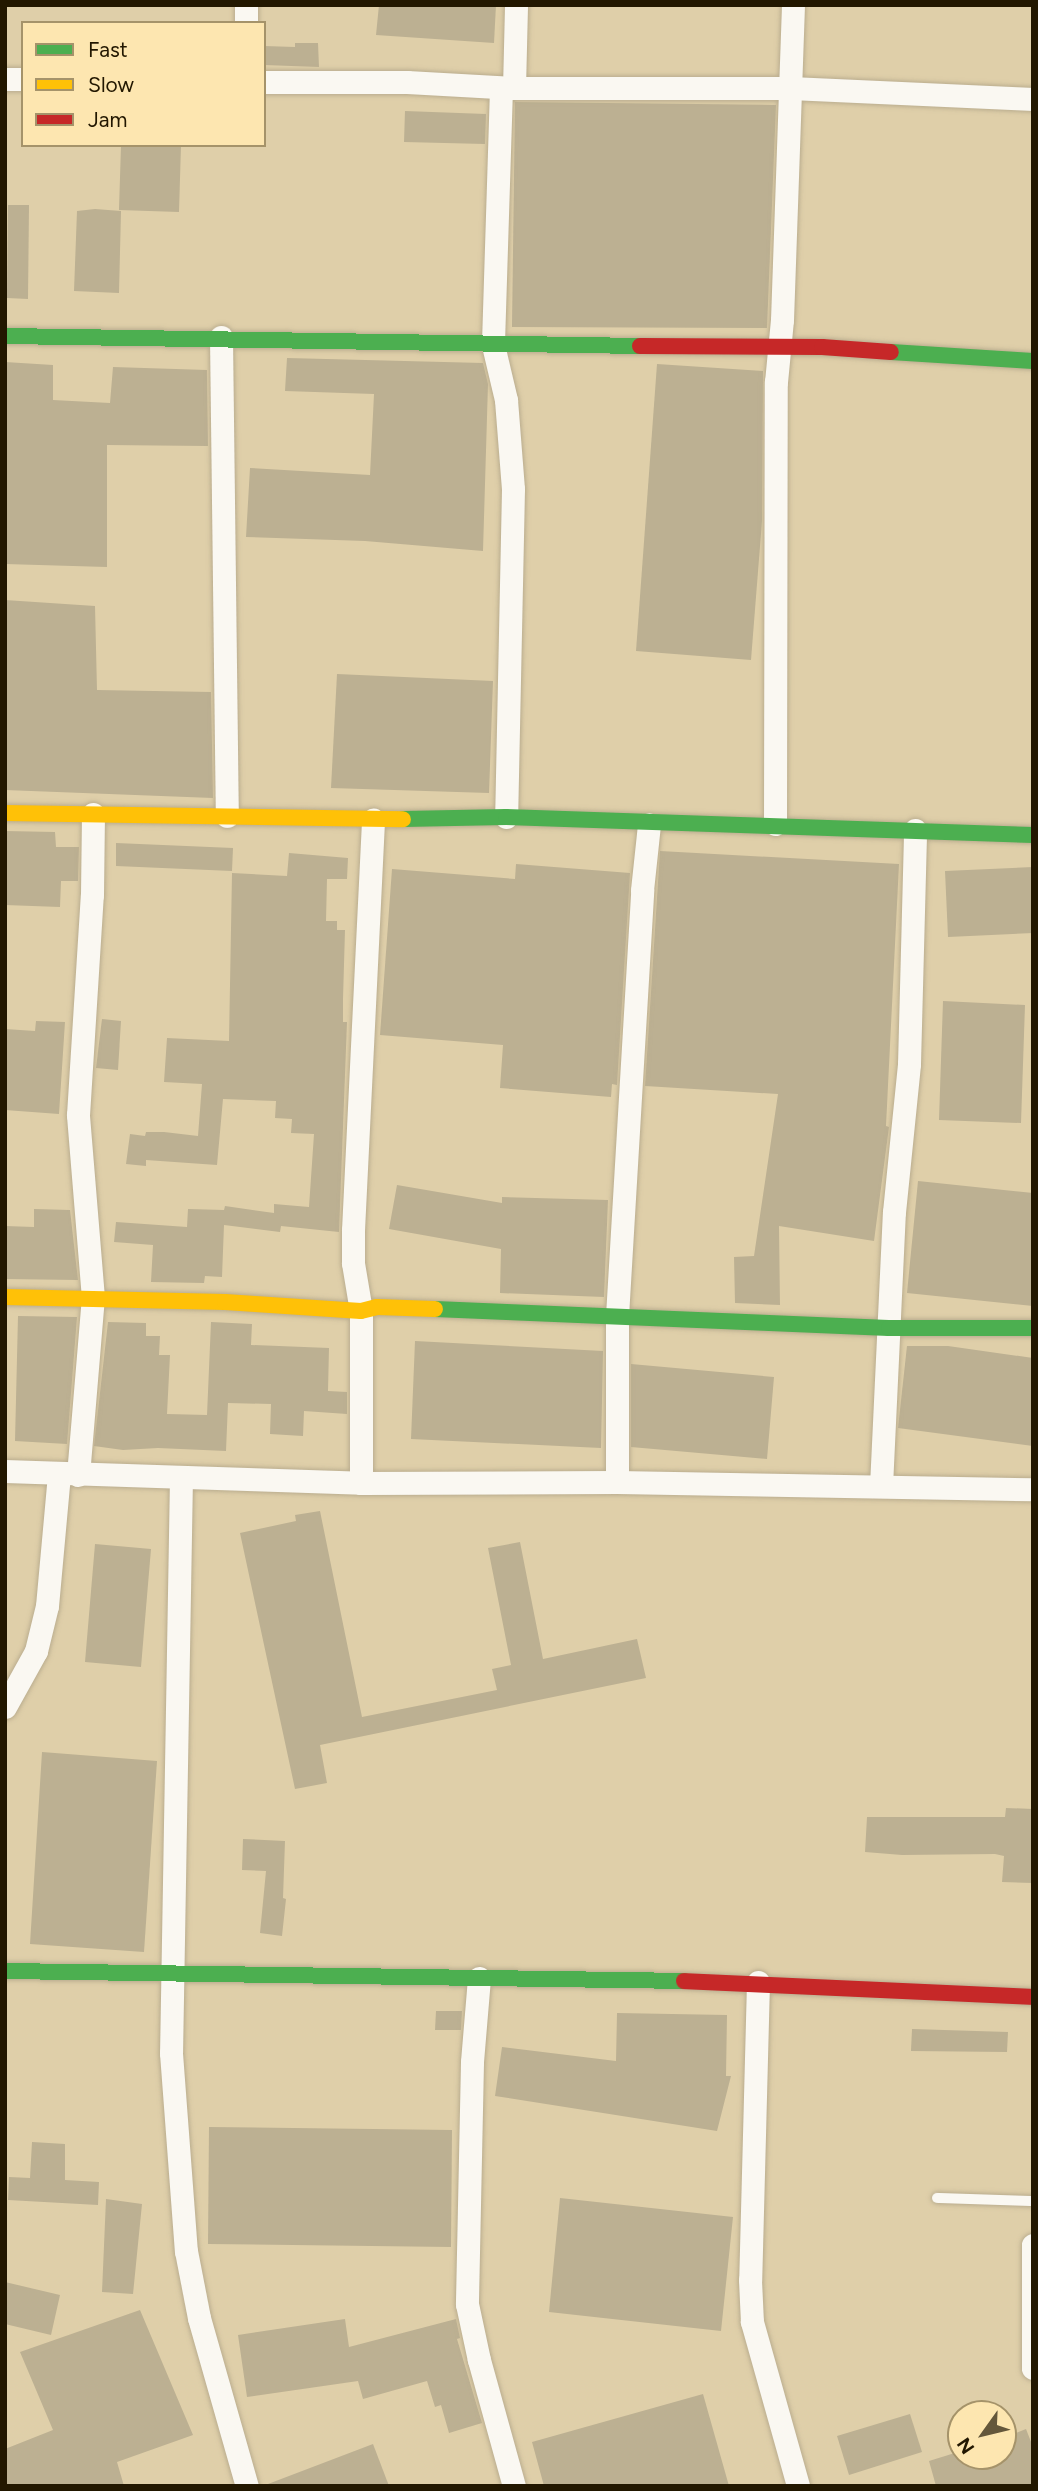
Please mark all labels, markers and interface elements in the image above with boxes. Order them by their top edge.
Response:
legend [21,21,266,147]
text: Fast [88,37,128,62]
text: Slow [88,72,134,97]
text: Jam [88,107,127,132]
north arrow [947,2400,1017,2470]
text: N [952,2433,979,2458]

